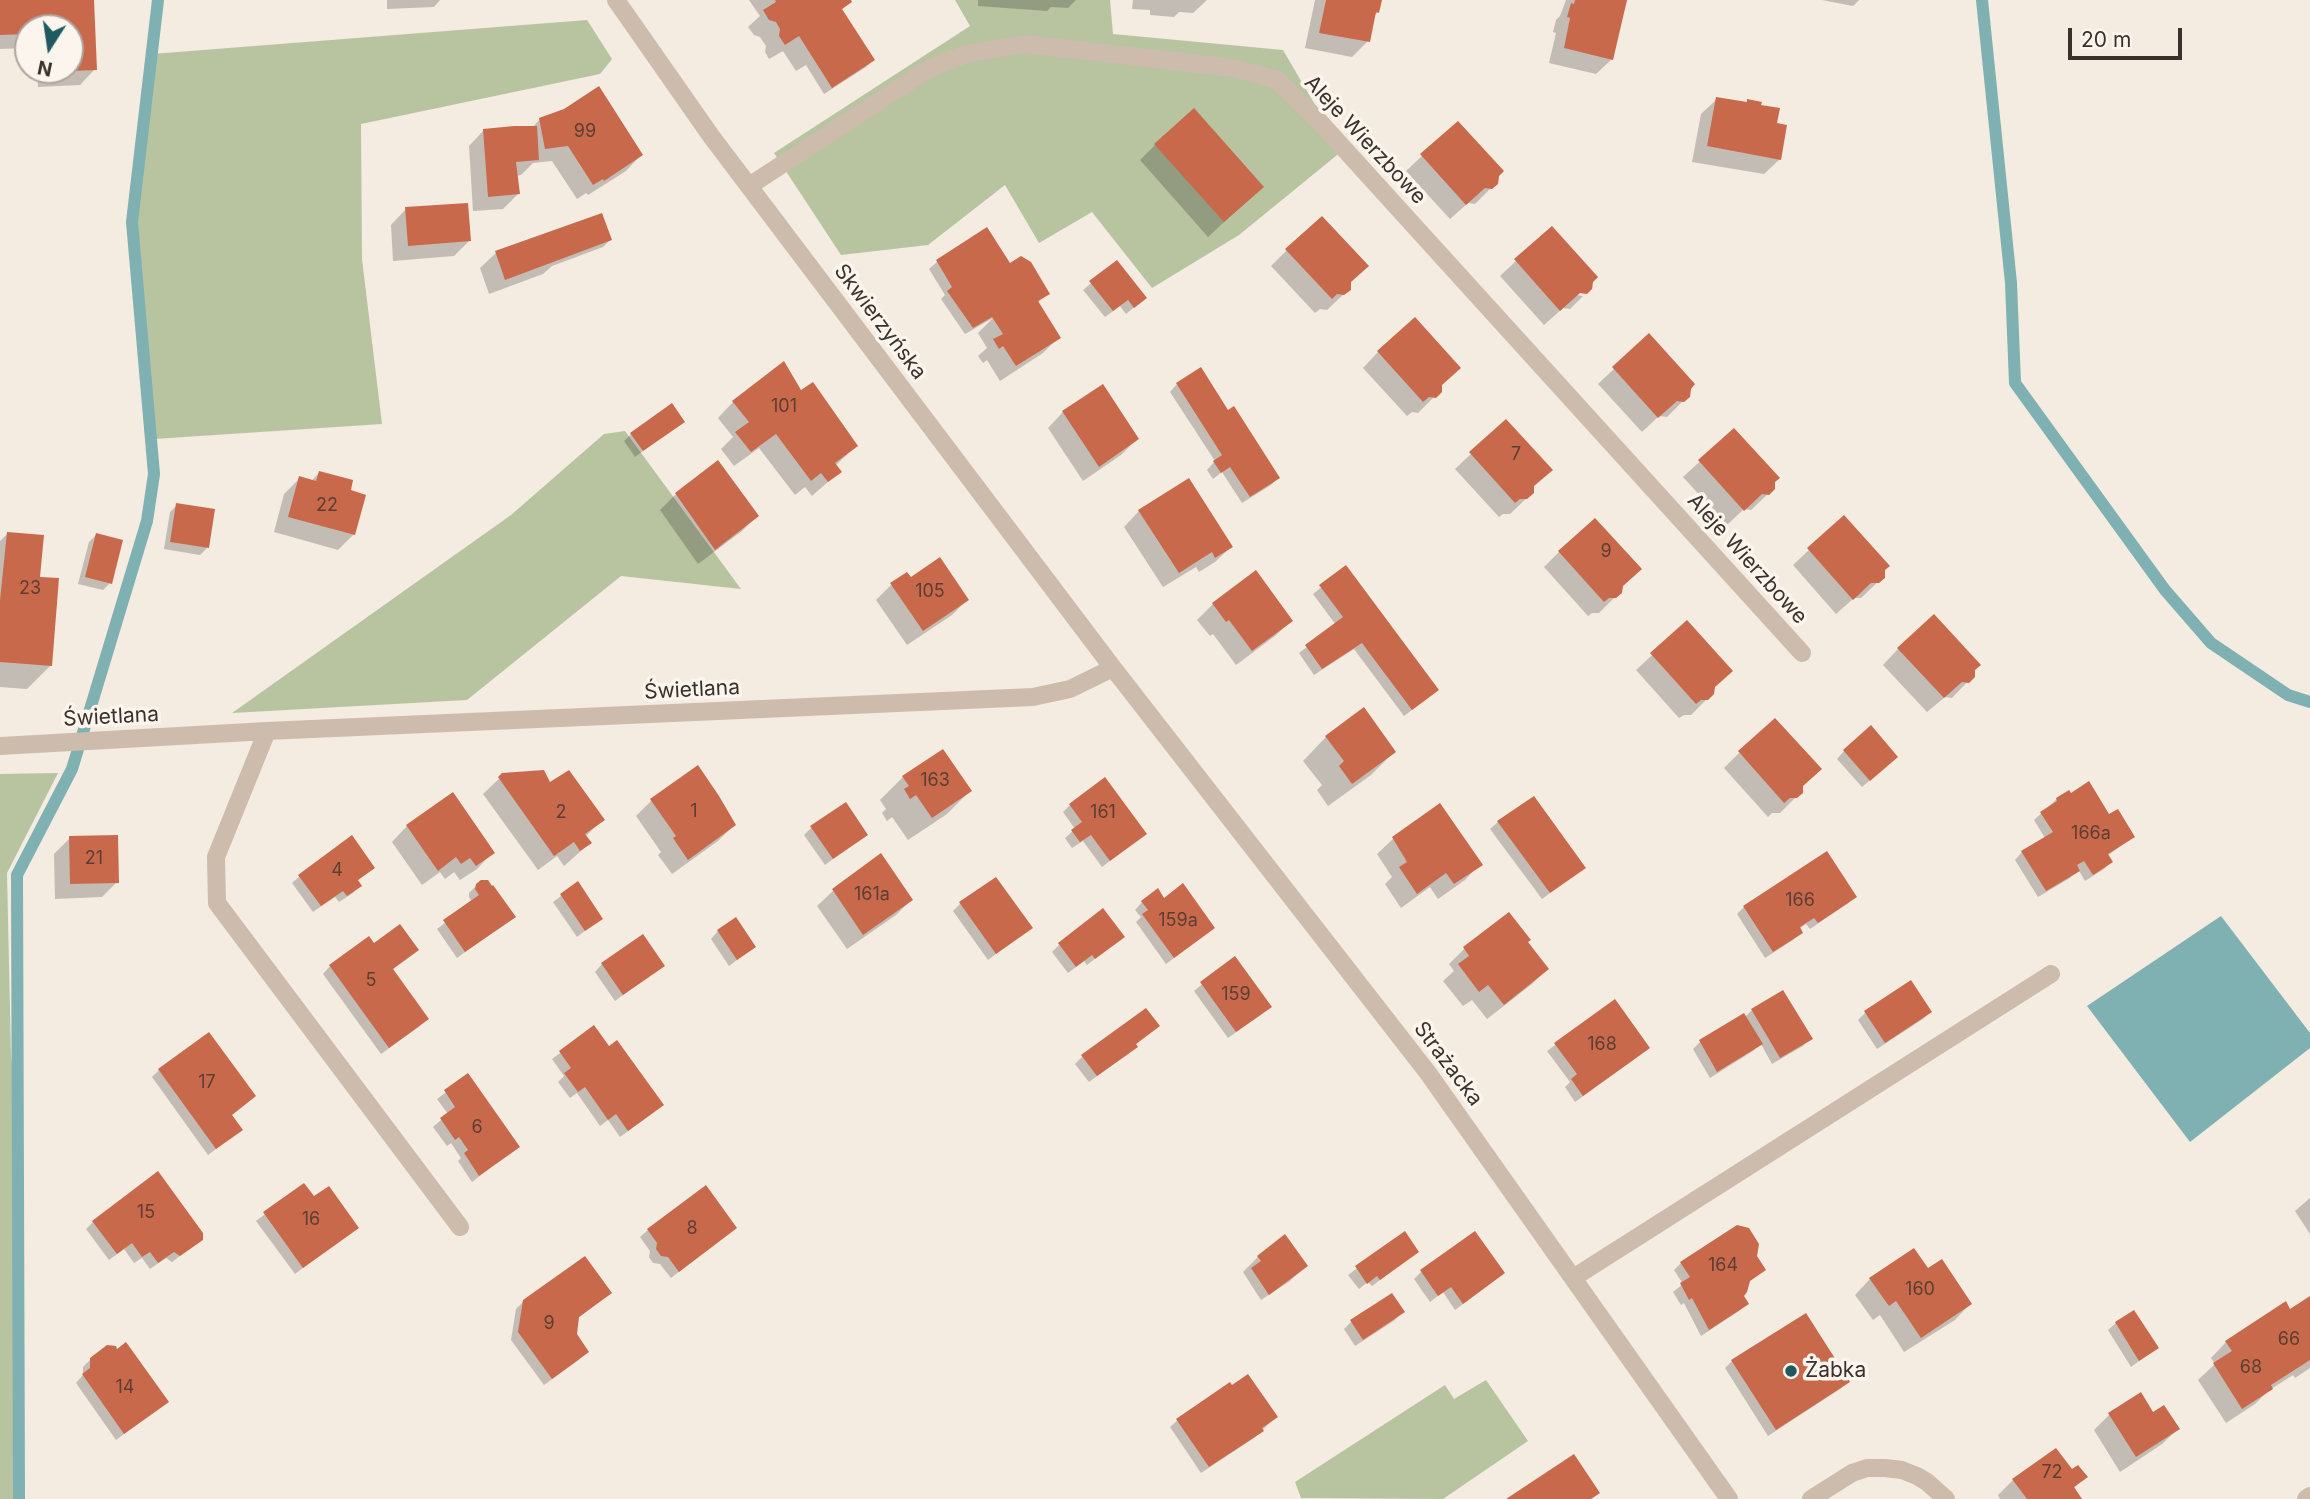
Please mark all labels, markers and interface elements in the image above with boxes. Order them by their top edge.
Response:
north arrow [14,14,84,84]
scale bar [2072,14,2186,58]
text: 20 m [2081,27,2131,52]
text: N [35,55,54,81]
street label: Aleje Wierzbowe [1299,70,1431,210]
house number: 99 [574,121,596,143]
street label: Skwierzyńska [829,259,931,385]
house number: 101 [771,396,797,418]
house number: 7 [1511,444,1521,466]
street label: Aleje Wierzbowe [1682,489,1812,629]
house number: 22 [316,495,338,517]
house number: 9 [1600,541,1612,563]
house number: 23 [19,578,41,600]
house number: 105 [915,581,945,603]
street label: Świetlana [643,675,741,705]
street label: Świetlana [62,702,160,732]
house number: 163 [920,770,950,792]
house number: 1 [690,801,698,823]
house number: 2 [556,802,566,824]
house number: 161 [1090,802,1116,824]
house number: 166a [2071,823,2111,845]
house number: 21 [85,848,103,870]
house number: 4 [331,860,343,882]
house number: 161a [854,884,890,906]
house number: 166 [1785,890,1815,912]
house number: 159a [1158,910,1198,932]
house number: 5 [366,970,376,992]
house number: 159 [1221,984,1251,1006]
street label: Strażacka [1408,1017,1488,1111]
house number: 168 [1587,1034,1617,1056]
house number: 17 [198,1072,216,1094]
house number: 6 [471,1117,483,1139]
house number: 15 [137,1202,155,1224]
house number: 16 [302,1209,320,1231]
house number: 8 [686,1218,698,1240]
house number: 164 [1708,1255,1738,1277]
house number: 160 [1905,1279,1935,1301]
house number: 9 [543,1313,555,1335]
house number: 66 [2278,1329,2300,1351]
house number: 68 [2240,1357,2262,1379]
place label: Żabka [1805,1358,1866,1384]
marker: Żabka [1783,1363,1799,1379]
house number: 14 [116,1377,134,1399]
house number: 72 [2041,1462,2063,1484]

